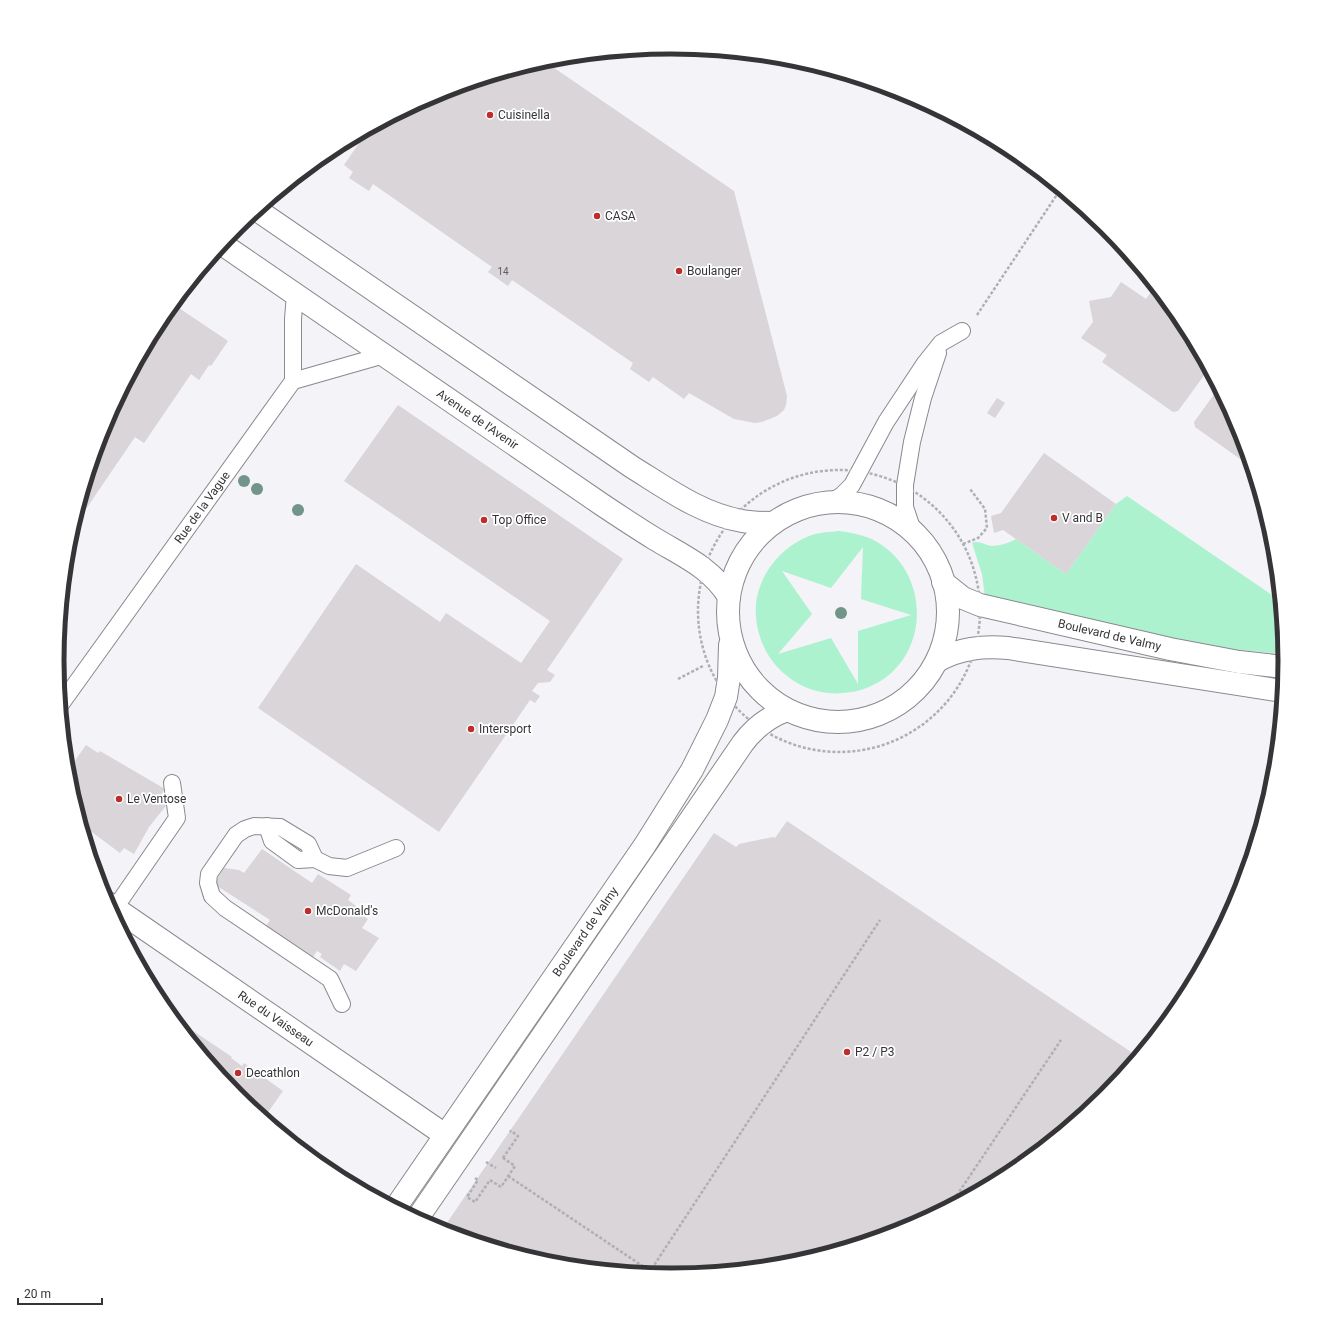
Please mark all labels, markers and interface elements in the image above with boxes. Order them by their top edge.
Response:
place label: Cuisinella [498,108,550,122]
marker: Cuisinella [485,110,495,120]
place label: CASA [605,209,636,223]
marker: CASA [592,211,602,221]
place label: Boulanger [687,264,741,278]
house number: 14 [497,266,509,277]
marker: Boulanger [674,266,684,276]
street label: Avenue de l'Avenir [434,386,521,452]
street label: Rue de la Vague [172,469,233,546]
place label: V and B [1062,511,1103,525]
place label: Top Office [492,513,546,527]
marker: V and B [1049,513,1059,523]
marker: Top Office [479,515,489,525]
street label: Boulevard de Valmy [1057,616,1163,654]
place label: Intersport [479,722,531,736]
marker: Intersport [466,724,476,734]
place label: Le Ventose [127,792,186,806]
marker: Le Ventose [114,794,124,804]
street label: Boulevard de Valmy [550,884,621,979]
place label: McDonald's [316,904,378,918]
marker: McDonald's [303,906,313,916]
street label: Rue du Vaisseau [235,988,316,1050]
place label: P2 / P3 [855,1045,895,1059]
marker: P2 / P3 [842,1047,852,1057]
place label: Decathlon [246,1066,300,1080]
marker: Decathlon [233,1068,243,1078]
scale bar [18,1280,102,1306]
text: 20 m [24,1287,51,1301]

